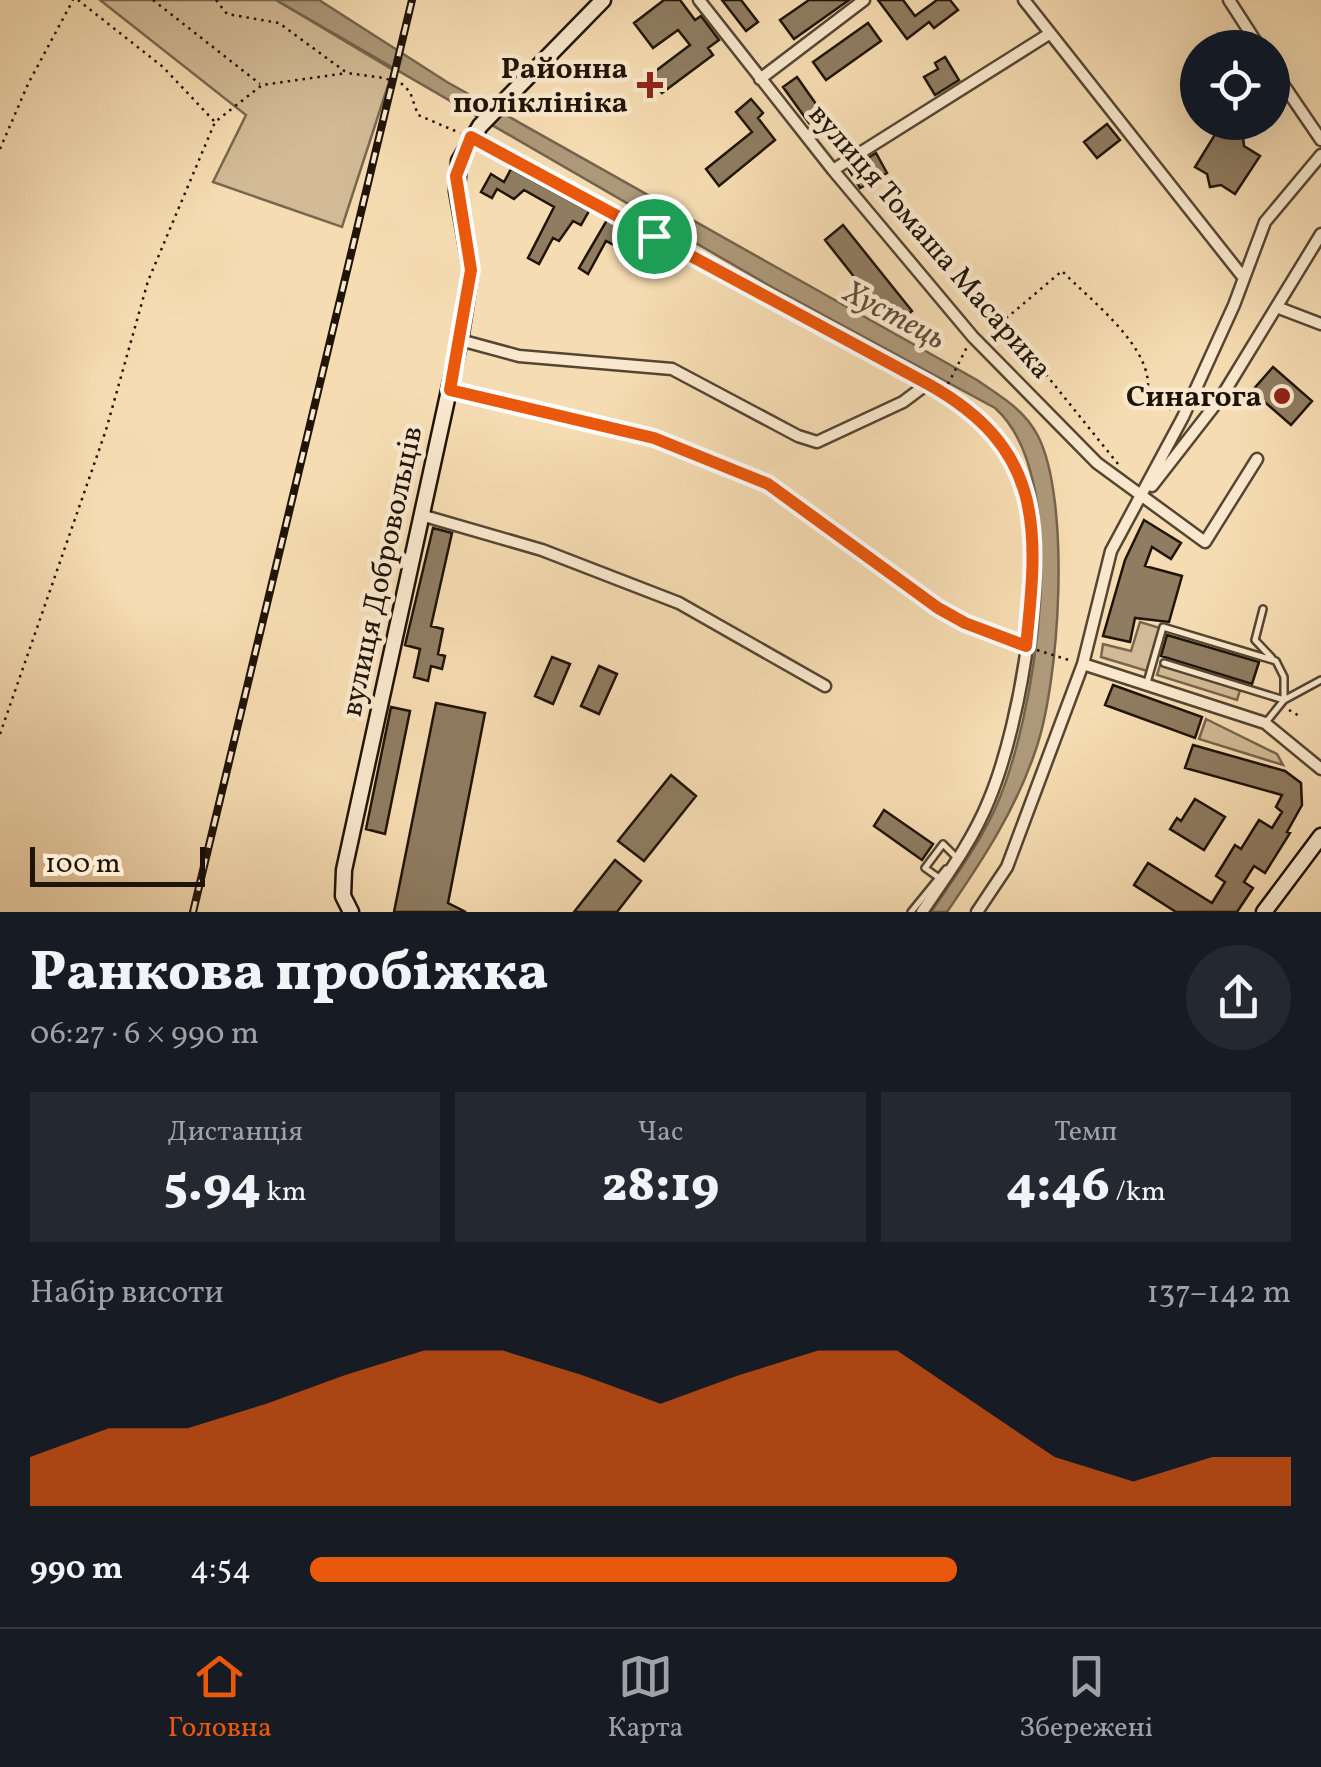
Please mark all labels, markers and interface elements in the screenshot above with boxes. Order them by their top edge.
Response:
map controls [1180,30,1290,140]
button: locate [1180,30,1290,140]
place label: Районна поліклініка [453,49,628,125]
marker: Районна поліклініка [637,72,663,98]
street label: вулиця Томаша Масарика [798,96,1061,389]
pin [612,194,697,279]
icon: arrive [627,209,682,264]
water label: Хустець [834,271,952,362]
place label: Синагога [1126,377,1262,419]
marker: Синагога [1271,385,1293,407]
street label: вулиця Добровольців [332,422,434,720]
scale bar [30,842,205,886]
text: 100 m [45,845,120,884]
text: Ранкова пробіжка [30,937,548,1013]
button: share [1186,945,1291,1050]
text: 06:27 · 6 × 990 m [30,1013,259,1057]
text: Дистанція [167,1113,303,1152]
text: Час [637,1113,684,1152]
text: Темп [1054,1113,1117,1152]
text: 5.94 [164,1152,261,1222]
text: 28:19 [602,1152,719,1222]
text: 4:46 [1006,1152,1110,1222]
text: km [261,1173,307,1212]
text: /km [1110,1173,1166,1212]
text: Набір висоти [30,1272,224,1316]
text: 137–142 m [1146,1272,1291,1316]
text: 990 m [30,1548,123,1592]
text: 4:54 [190,1548,251,1592]
tab: Головна [168,1649,272,1748]
tab: Карта [608,1649,684,1748]
tab: Збережені [1019,1649,1153,1748]

